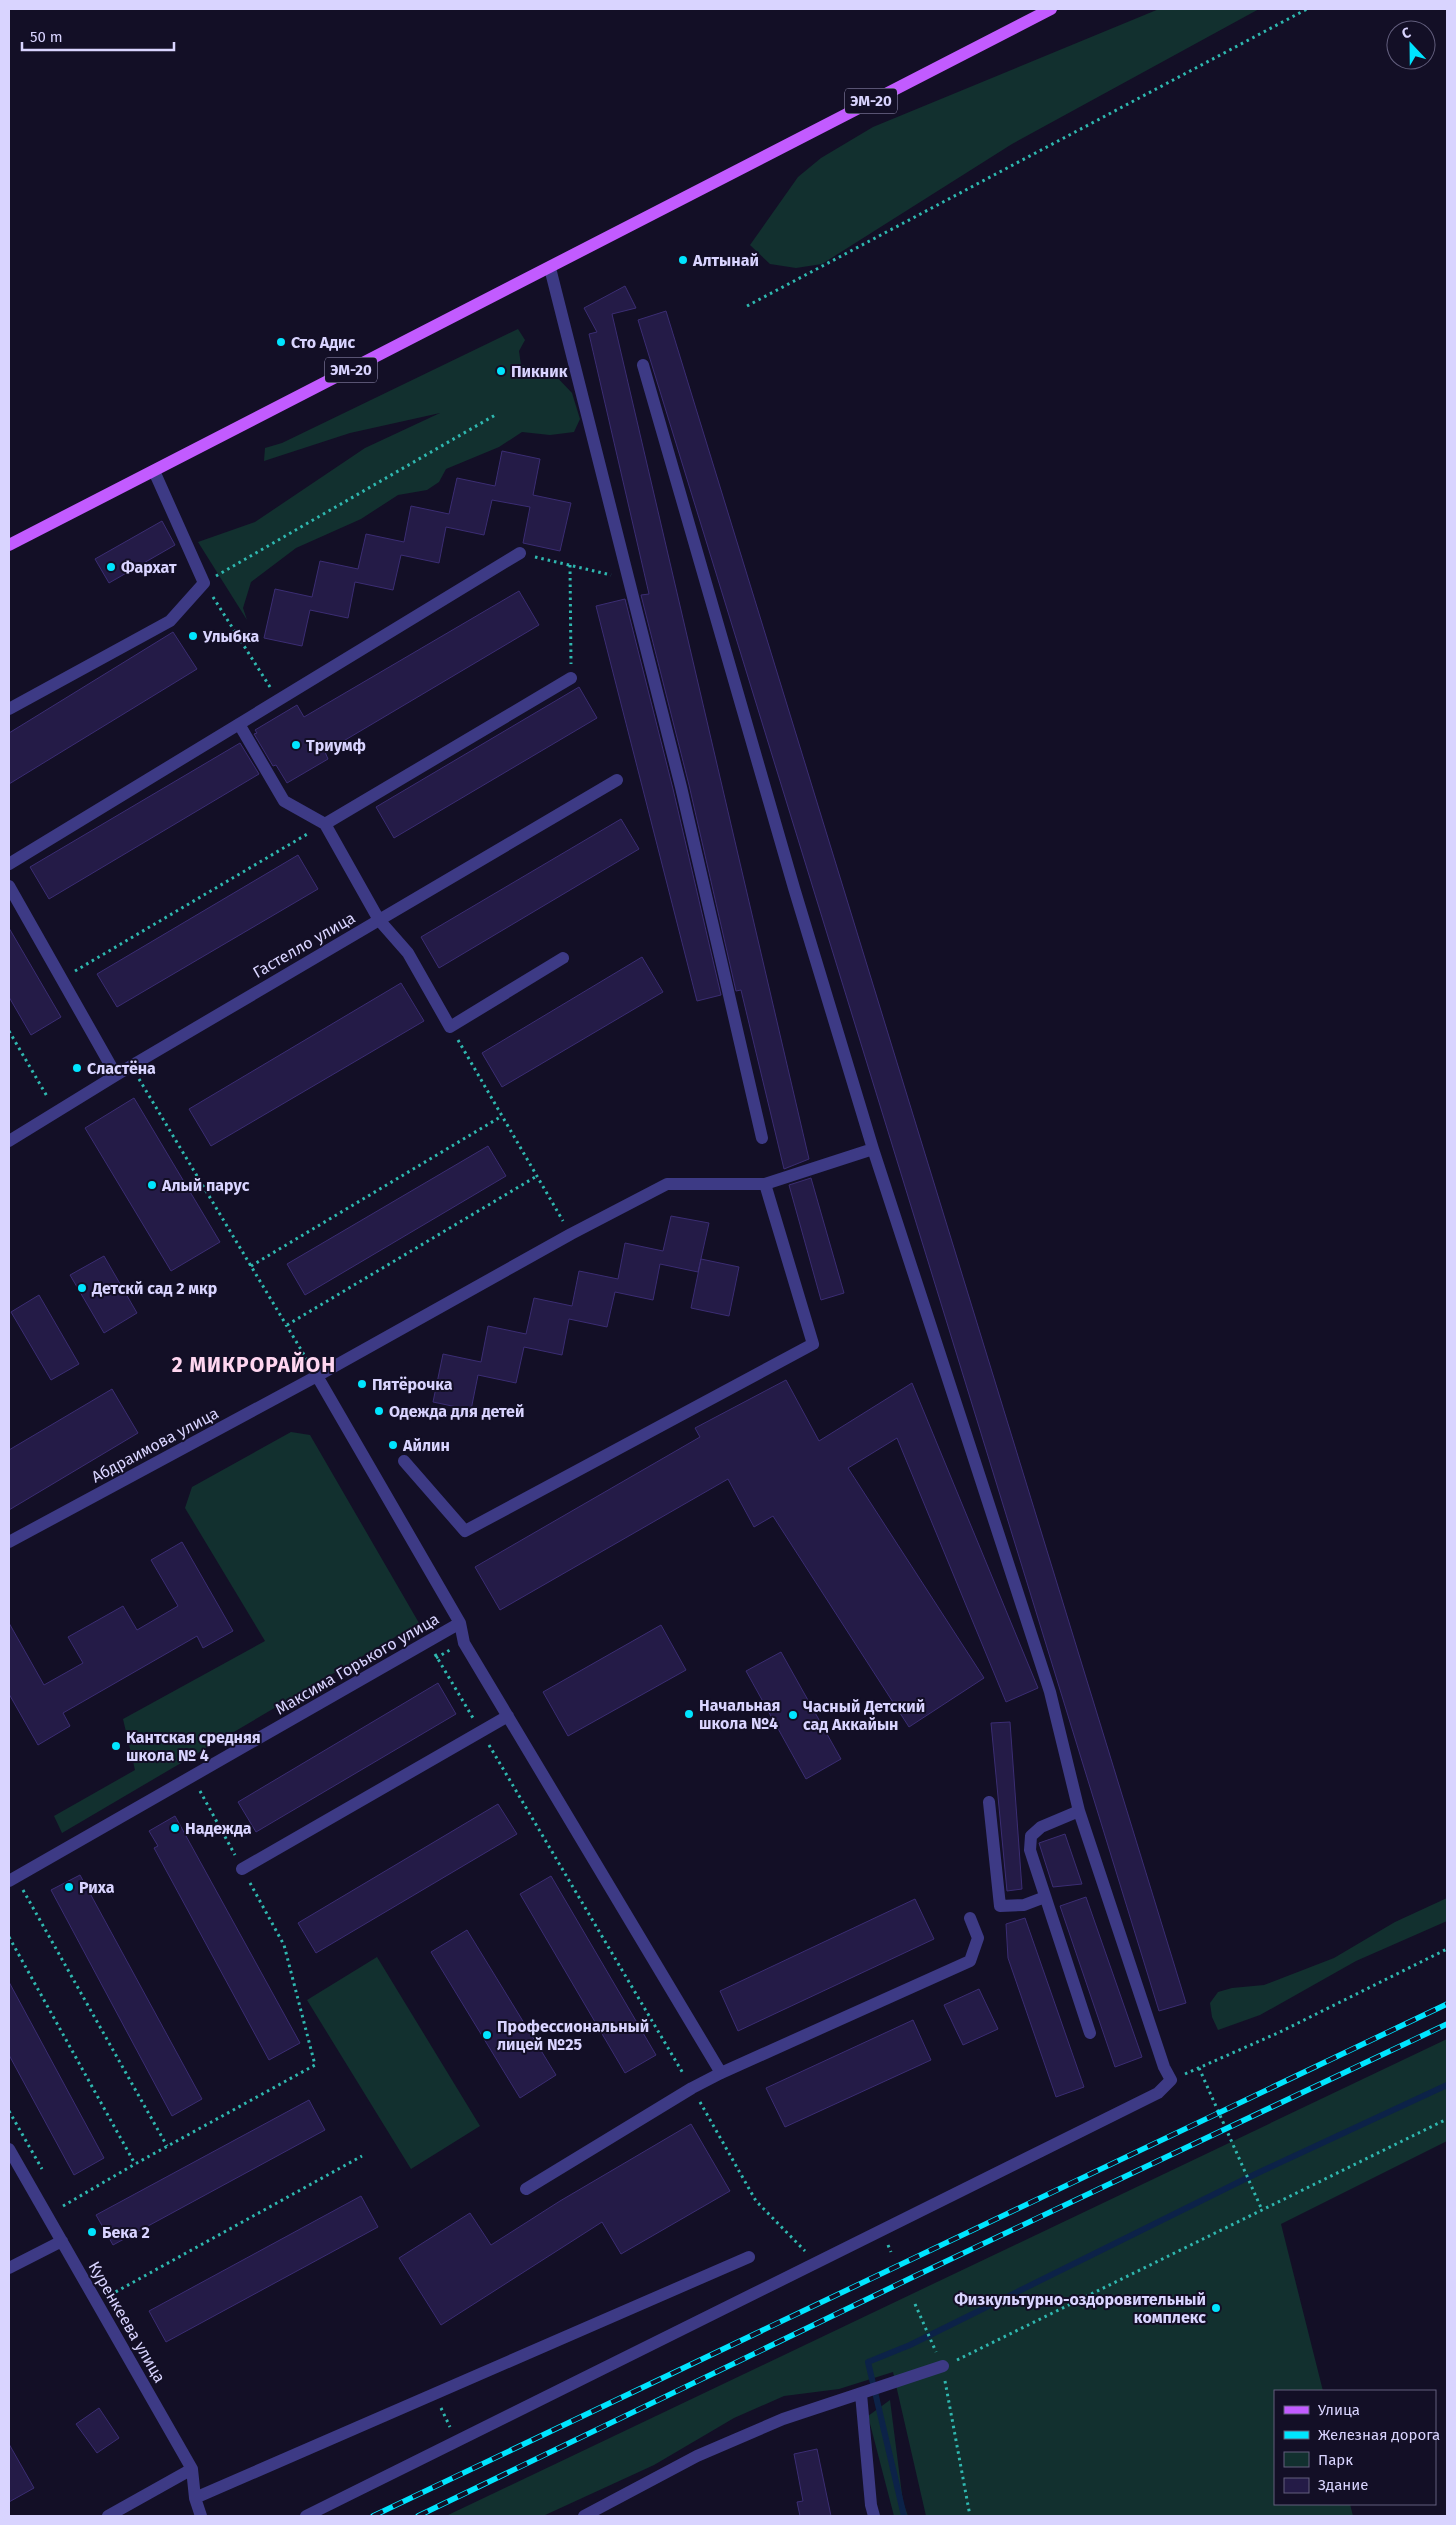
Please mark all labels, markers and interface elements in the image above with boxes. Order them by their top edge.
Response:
scale bar [22,20,175,52]
north arrow [1386,20,1436,70]
text: С [1399,24,1413,43]
text: 50 m [30,28,63,46]
road number: ЭМ-20 [845,88,897,114]
place label: Алтынай [692,251,759,270]
marker: Алтынай [677,254,689,266]
place label: Сто Адис [291,333,356,352]
marker: Сто Адис [275,336,287,348]
road number: ЭМ-20 [325,358,377,382]
place label: Пикник [511,362,568,381]
marker: Пикник [495,365,507,377]
place label: Фархат [121,558,177,577]
marker: Фархат [105,561,117,573]
place label: Улыбка [202,627,259,646]
marker: Улыбка [187,630,199,642]
place label: Триумф [306,736,366,755]
marker: Триумф [290,739,302,751]
street label: Гастелло улица [250,908,358,982]
place label: Сластёна [87,1059,156,1078]
marker: Сластёна [71,1062,83,1074]
place label: Алый парус [161,1176,250,1195]
marker: Алый парус [146,1179,158,1191]
place label: Детскй сад 2 мкр [91,1279,217,1298]
marker: Детскй сад 2 мкр [76,1282,88,1294]
district label: 2 МИКРОРАЙОН [172,1351,336,1378]
place label: Пятёрочка [372,1375,453,1394]
marker: Пятёрочка [356,1378,368,1390]
place label: Одежда для детей [389,1402,524,1421]
street label: Абдраимова улица [88,1403,222,1487]
marker: Одежда для детей [373,1405,385,1417]
place label: Айлин [402,1436,450,1455]
marker: Айлин [387,1439,399,1451]
street label: Максима Горького улица [272,1609,442,1719]
place label: Начальная школа №4 [699,1696,781,1733]
place label: Часный Детский сад Аккайын [803,1697,925,1734]
marker: Начальная школа №4 [683,1708,695,1720]
marker: Часный Детский сад Аккайын [787,1709,799,1721]
place label: Кантская средняя школа № 4 [126,1728,261,1765]
marker: Кантская средняя школа № 4 [110,1740,122,1752]
place label: Надежда [185,1819,252,1838]
marker: Надежда [169,1822,181,1834]
place label: Риха [79,1878,115,1897]
marker: Риха [63,1881,75,1893]
place label: Профессиональный лицей №25 [497,2017,649,2054]
marker: Профессиональный лицей №25 [481,2029,493,2041]
place label: Бека 2 [102,2223,150,2242]
marker: Бека 2 [86,2226,98,2238]
street label: Куренкеева улица [85,2258,169,2386]
place label: Физкультурно-оздоровительный комплекс [954,2290,1206,2327]
marker: Физкультурно-оздоровительный комплекс [1210,2302,1222,2314]
legend [1274,2390,1436,2505]
text: Улица [1318,2401,1360,2419]
text: Железная дорога [1318,2426,1440,2444]
text: Парк [1318,2451,1353,2469]
text: Здание [1318,2476,1368,2494]

